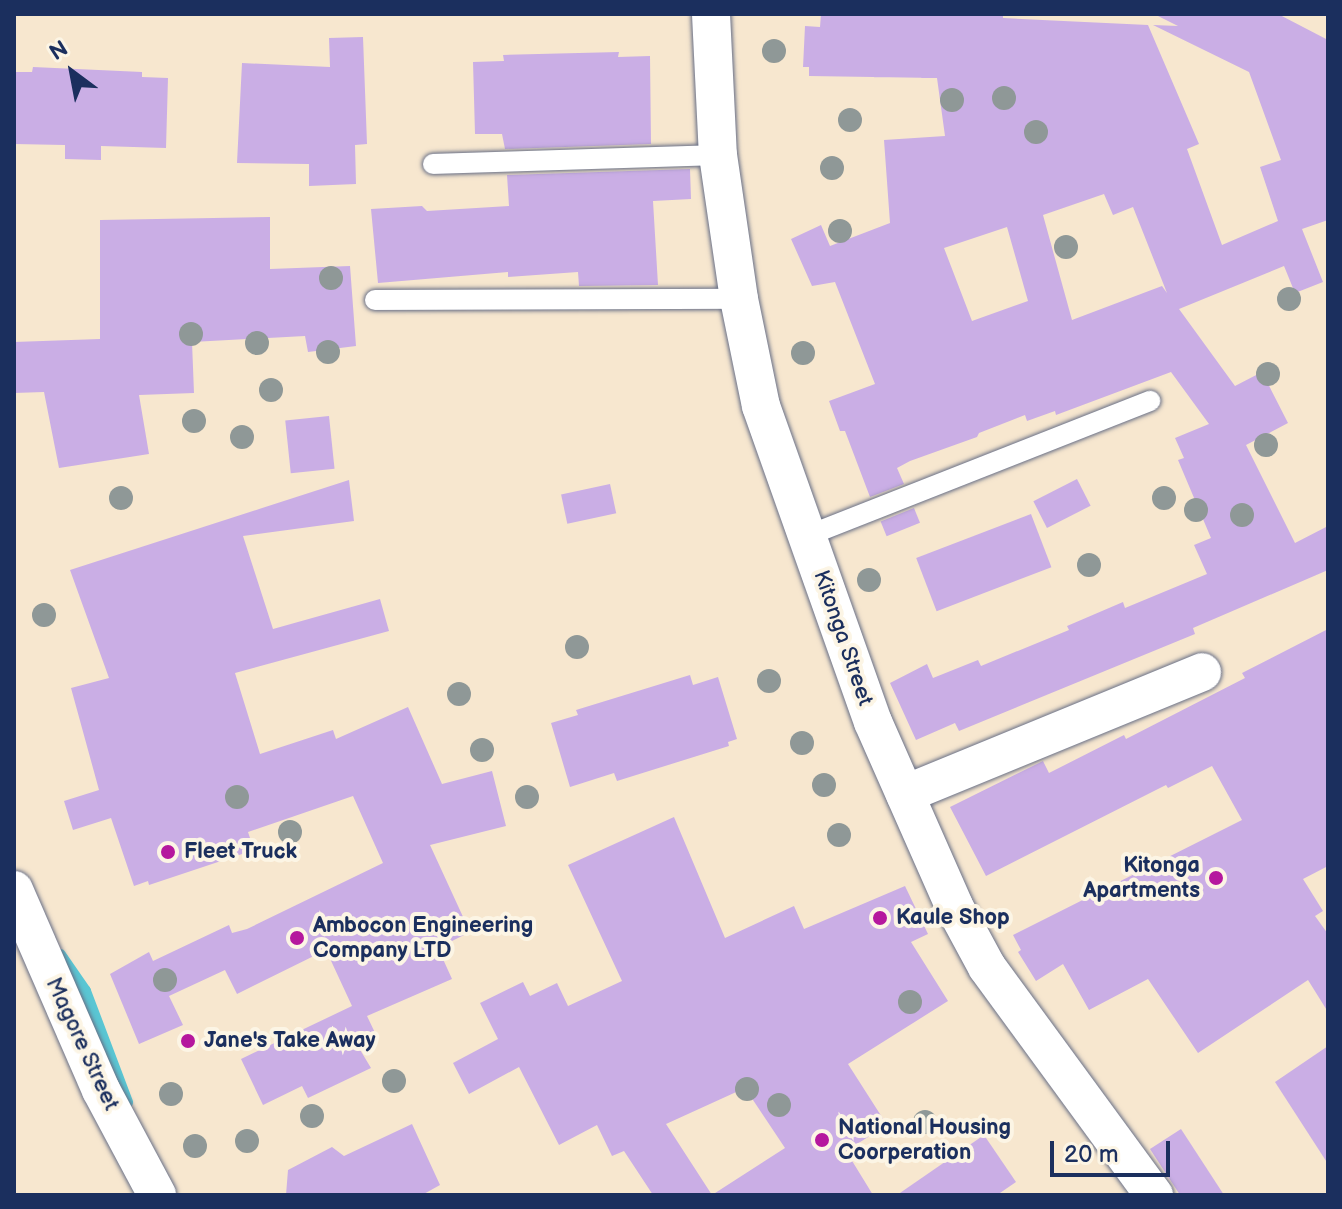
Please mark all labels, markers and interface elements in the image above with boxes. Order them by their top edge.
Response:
north arrow [32,32,112,112]
text: N [45,35,73,67]
street label: Kitonga Street [807,567,879,709]
place label: Fleet Truck [184,839,297,865]
marker: Fleet Truck [159,843,177,861]
place label: Kitonga Apartments [1083,852,1200,904]
marker: Kitonga Apartments [1207,869,1225,887]
place label: Kaule Shop [896,905,1010,931]
marker: Kaule Shop [871,909,889,927]
place label: Ambocon Engineering Company LTD [313,912,533,964]
marker: Ambocon Engineering Company LTD [288,929,306,947]
street label: Magore Street [40,973,124,1115]
place label: Jane's Take Away [204,1028,376,1054]
marker: Jane's Take Away [179,1032,197,1050]
place label: National Housing Coorperation [838,1114,1011,1166]
scale bar [1054,1125,1174,1175]
marker: National Housing Coorperation [813,1131,831,1149]
text: 20 m [1064,1140,1119,1169]

